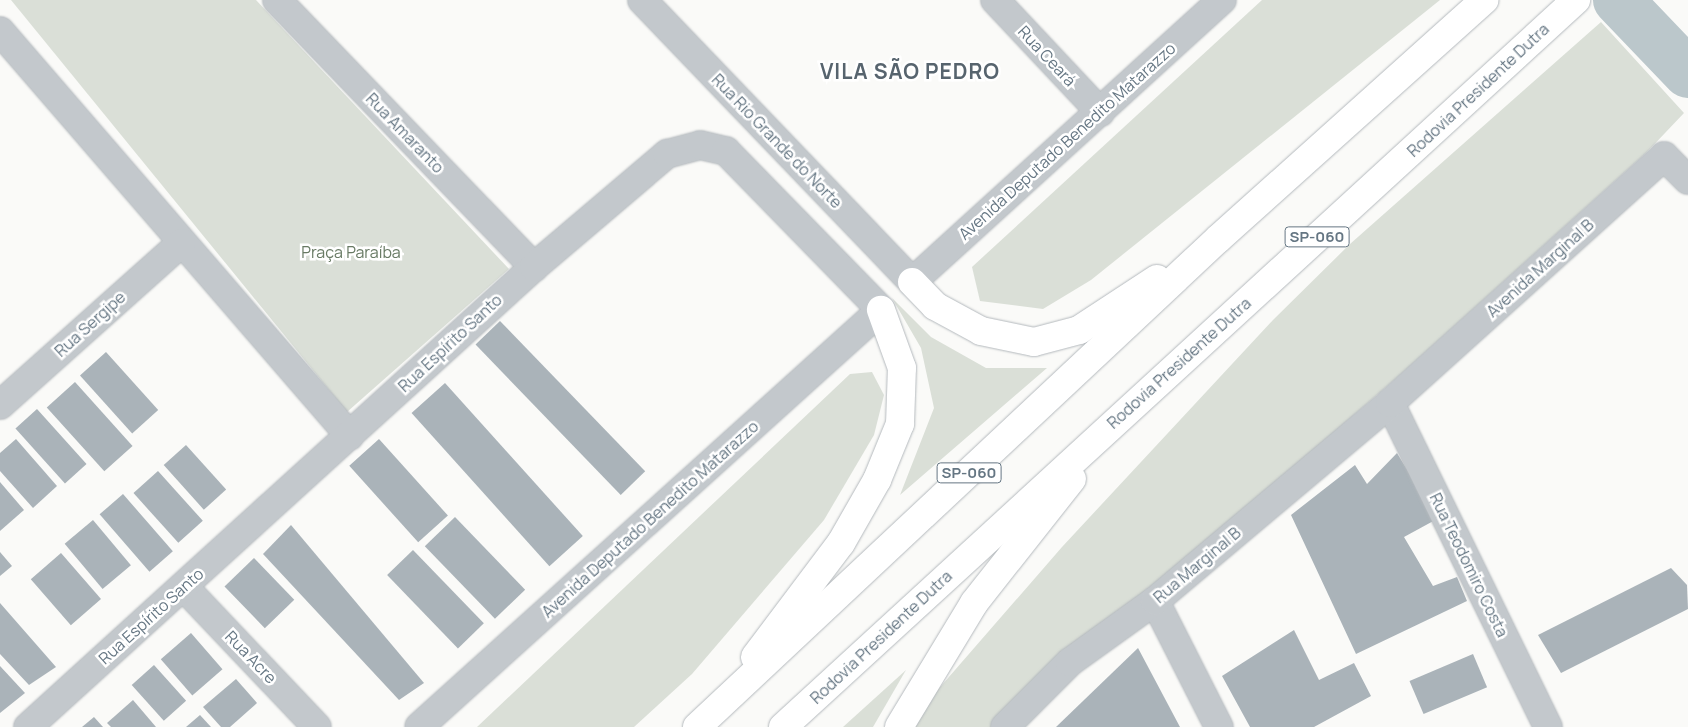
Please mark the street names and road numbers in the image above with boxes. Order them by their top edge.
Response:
street label: Rodovia Presidente Dutra [1403,19,1553,161]
street label: Rua Ceará [1014,22,1080,90]
street label: Avenida Deputado Benedito Matarazzo [955,39,1179,243]
street label: Rua Rio Grande do Norte [708,70,846,212]
street label: Rua Amaranto [362,89,448,177]
street label: Avenida Marginal B [1483,215,1597,321]
road number: SP-060 [1284,224,1350,250]
street label: Rua Sergipe [51,287,129,361]
street label: Rua Espírito Santo [394,290,506,396]
street label: Rodovia Presidente Dutra [1103,293,1255,433]
street label: Avenida Deputado Benedito Matarazzo [538,417,762,621]
road number: SP-060 [936,460,1002,486]
street label: Rua Teodomiro Costa [1426,490,1512,640]
street label: Rua Marginal B [1150,523,1244,607]
street label: Rua Espírito Santo [95,564,207,668]
street label: Rodovia Presidente Dutra [806,566,956,708]
street label: Rua Acre [221,627,281,687]

